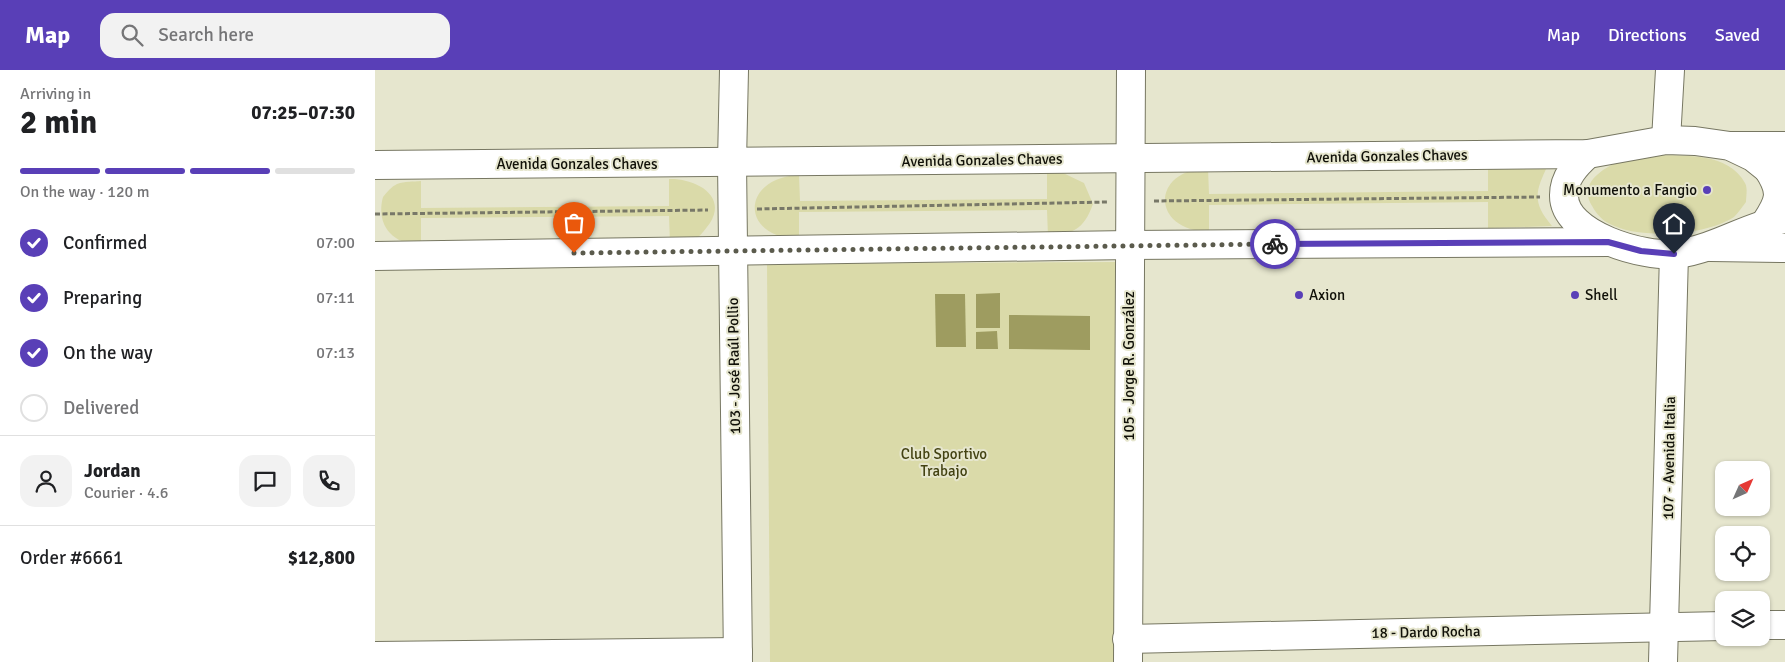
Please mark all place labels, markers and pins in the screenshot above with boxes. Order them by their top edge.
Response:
place label: Monumento a Fangio [1563,181,1697,199]
marker: Monumento a Fangio [1701,184,1713,196]
pin [553,202,595,253]
pin [1653,203,1695,254]
place label: Axion [1309,286,1345,304]
place label: Shell [1585,286,1618,304]
marker: Axion [1293,289,1305,301]
marker: Shell [1569,289,1581,301]

